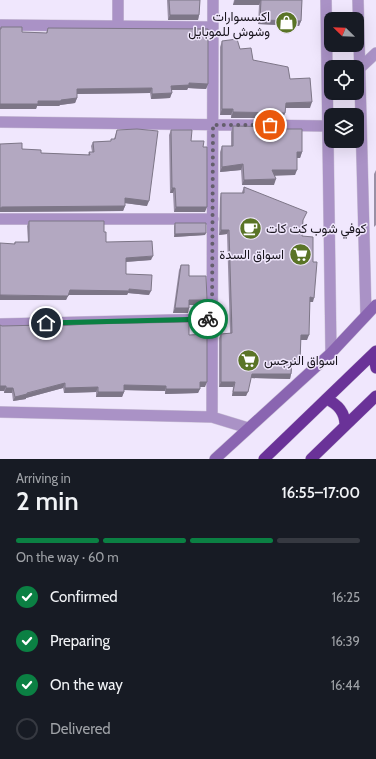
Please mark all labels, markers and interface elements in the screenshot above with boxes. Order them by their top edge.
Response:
place label: اكسسوارات وشوش للموبايل [188,8,270,40]
shop icon: اكسسوارات وشوش للموبايل [273,10,299,36]
north arrow [324,12,364,52]
map controls [324,12,364,148]
button: locate [324,60,364,100]
pin [253,108,287,142]
button: layers [324,108,364,148]
icon: bag [259,114,281,136]
cafe icon: كوفي شوب كت كات [237,215,263,241]
place label: كوفي شوب كت كات [266,220,367,239]
supermarket icon: اسواق السدة [287,241,313,267]
place label: اسواق السدة [219,246,284,263]
courier [188,299,228,339]
pin [29,306,63,340]
icon: bike [197,308,219,330]
icon: home [35,312,57,334]
supermarket icon: اسواق النرجس [235,347,261,373]
place label: اسواق النرجس [264,352,338,369]
text: Arriving in [16,470,71,486]
text: 16:55–17:00 [282,484,360,502]
text: 2 min [16,485,79,517]
text: On the way · 60 m [16,549,119,565]
icon: check [16,586,38,608]
text: Confirmed [50,588,118,606]
text: 16:25 [332,589,360,605]
icon: check [16,630,38,652]
text: Preparing [50,632,110,650]
text: 16:39 [331,633,360,649]
icon: check [16,674,38,696]
text: On the way [50,676,123,694]
text: 16:44 [331,677,360,693]
text: Delivered [50,720,111,738]

